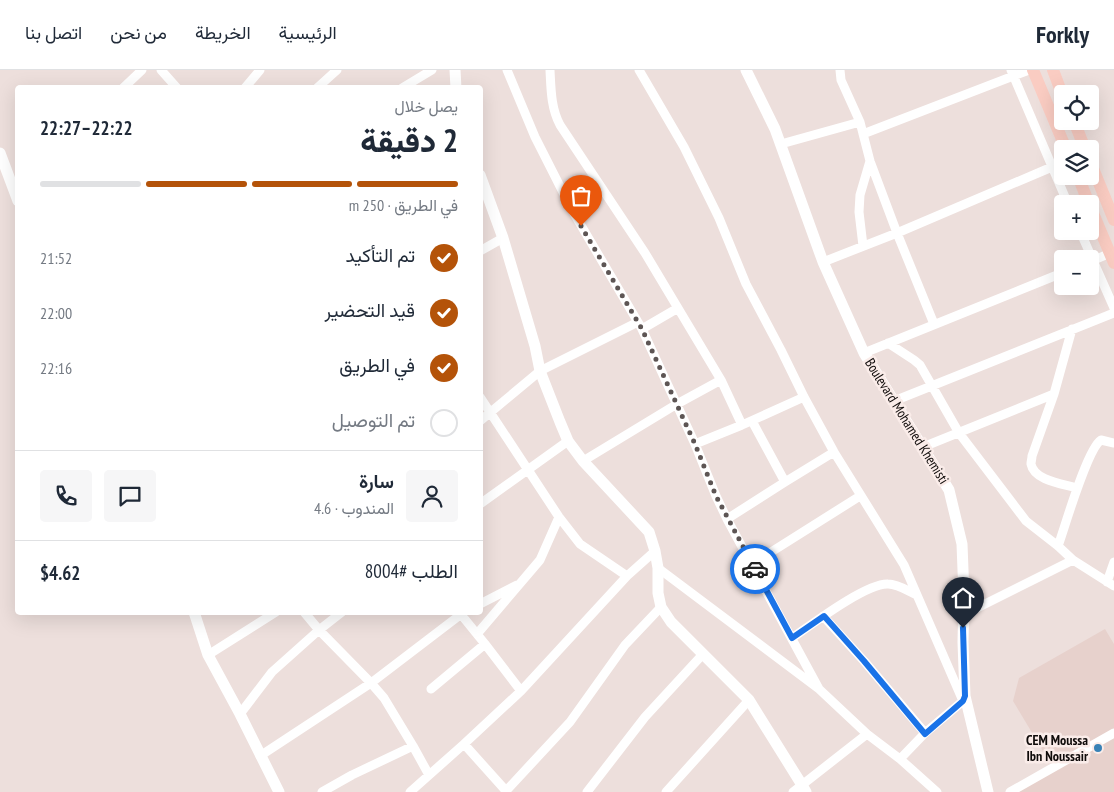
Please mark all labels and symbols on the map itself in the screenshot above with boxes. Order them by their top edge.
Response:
pin [560,175,602,226]
street label: Boulevard Mohamed Khemisti [861,355,953,487]
courier [730,544,780,594]
pin [942,577,984,628]
place label: CEM Moussa Ibn Noussair [1026,731,1089,765]
marker: CEM Moussa Ibn Noussair [1092,742,1104,754]

